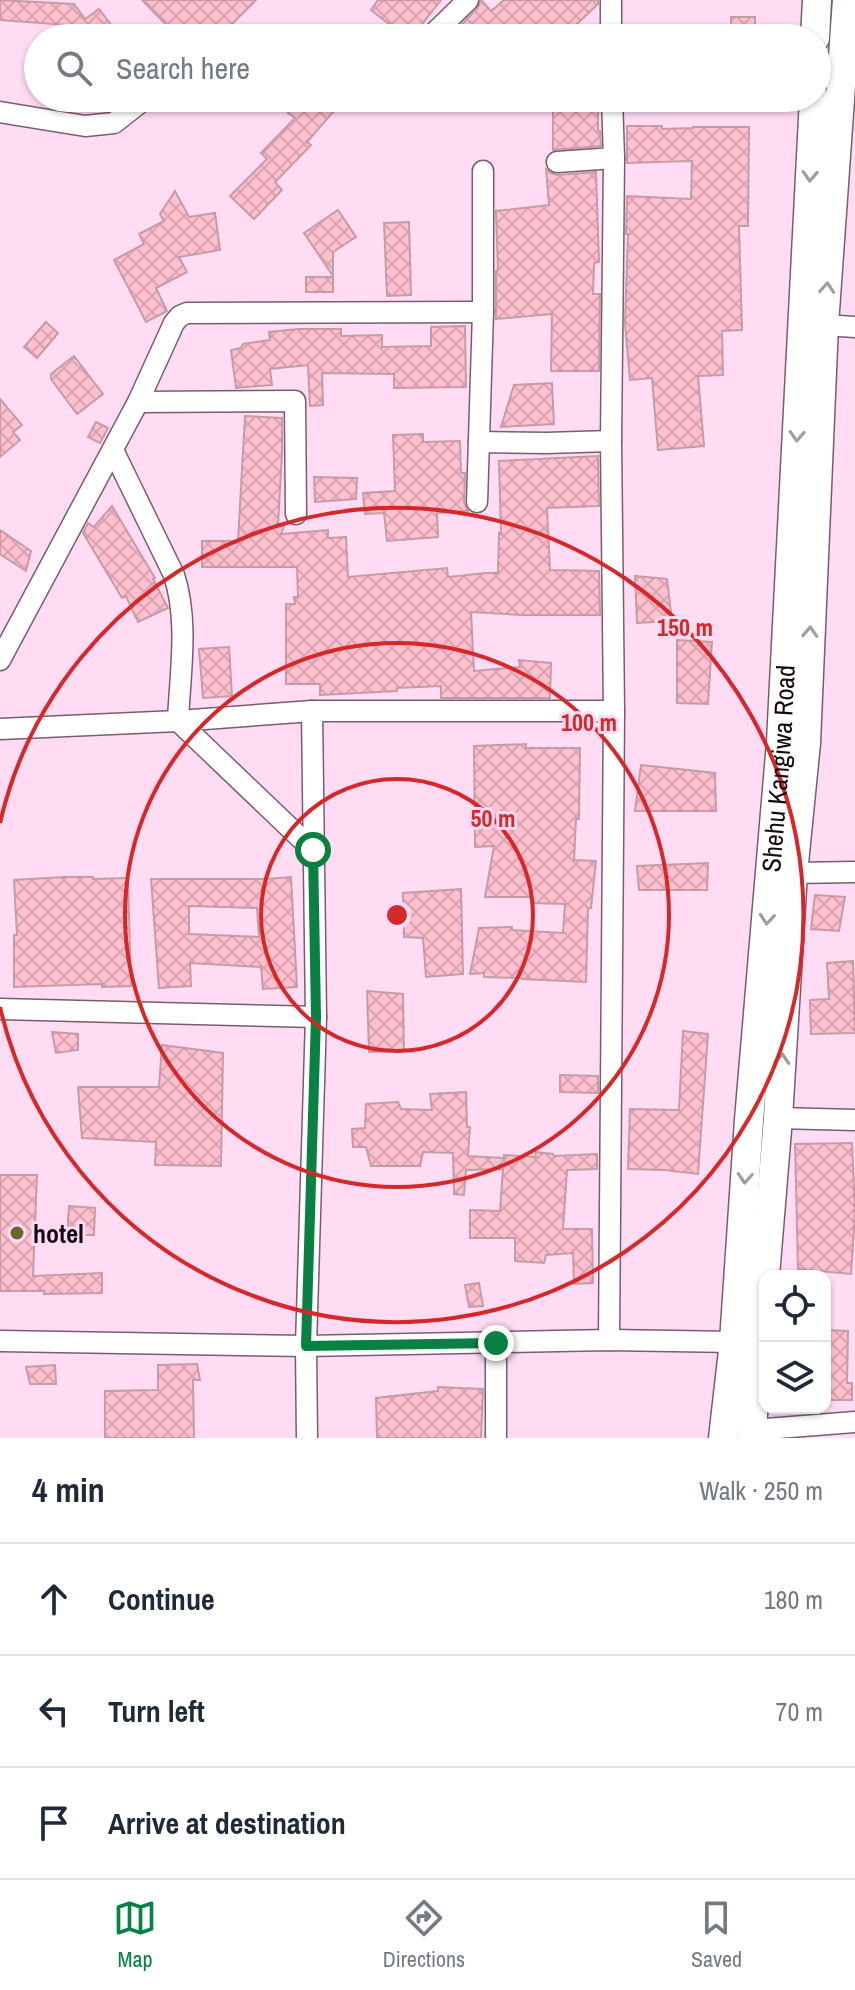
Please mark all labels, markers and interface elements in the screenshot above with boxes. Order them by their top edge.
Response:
search box [24,24,831,112]
icon: search [52,46,96,90]
text: Search here [116,48,250,88]
one-way arrow [802,170,819,183]
one-way arrow [818,281,835,294]
one-way arrow [789,430,806,443]
text: 150 m [657,611,713,643]
one-way arrow [802,625,819,638]
street label: Shehu Kangiwa Road [753,664,802,873]
text: 100 m [561,706,617,738]
text: 50 m [471,802,515,834]
route start [295,832,331,868]
centre of rings [383,901,411,929]
one-way arrow [759,913,776,926]
one-way arrow [773,1052,790,1065]
one-way arrow [737,1172,754,1185]
place label: hotel [33,1216,84,1251]
marker: hotel [8,1224,26,1242]
map controls [759,1270,831,1414]
button: locate [759,1270,831,1342]
route end [478,1325,514,1361]
button: layers [759,1342,831,1414]
text: 4 min [32,1467,105,1513]
text: Walk · 250 m [699,1473,823,1508]
icon: ahead [32,1577,76,1621]
text: Continue [108,1579,215,1619]
text: 180 m [764,1582,823,1617]
icon: left [32,1689,76,1733]
text: Turn left [108,1691,205,1731]
text: 70 m [776,1694,823,1729]
icon: arrive [32,1801,76,1845]
text: Arrive at destination [108,1803,346,1843]
tab: Map [113,1896,157,1974]
tab: Directions [383,1896,465,1974]
tab: Saved [691,1896,742,1974]

